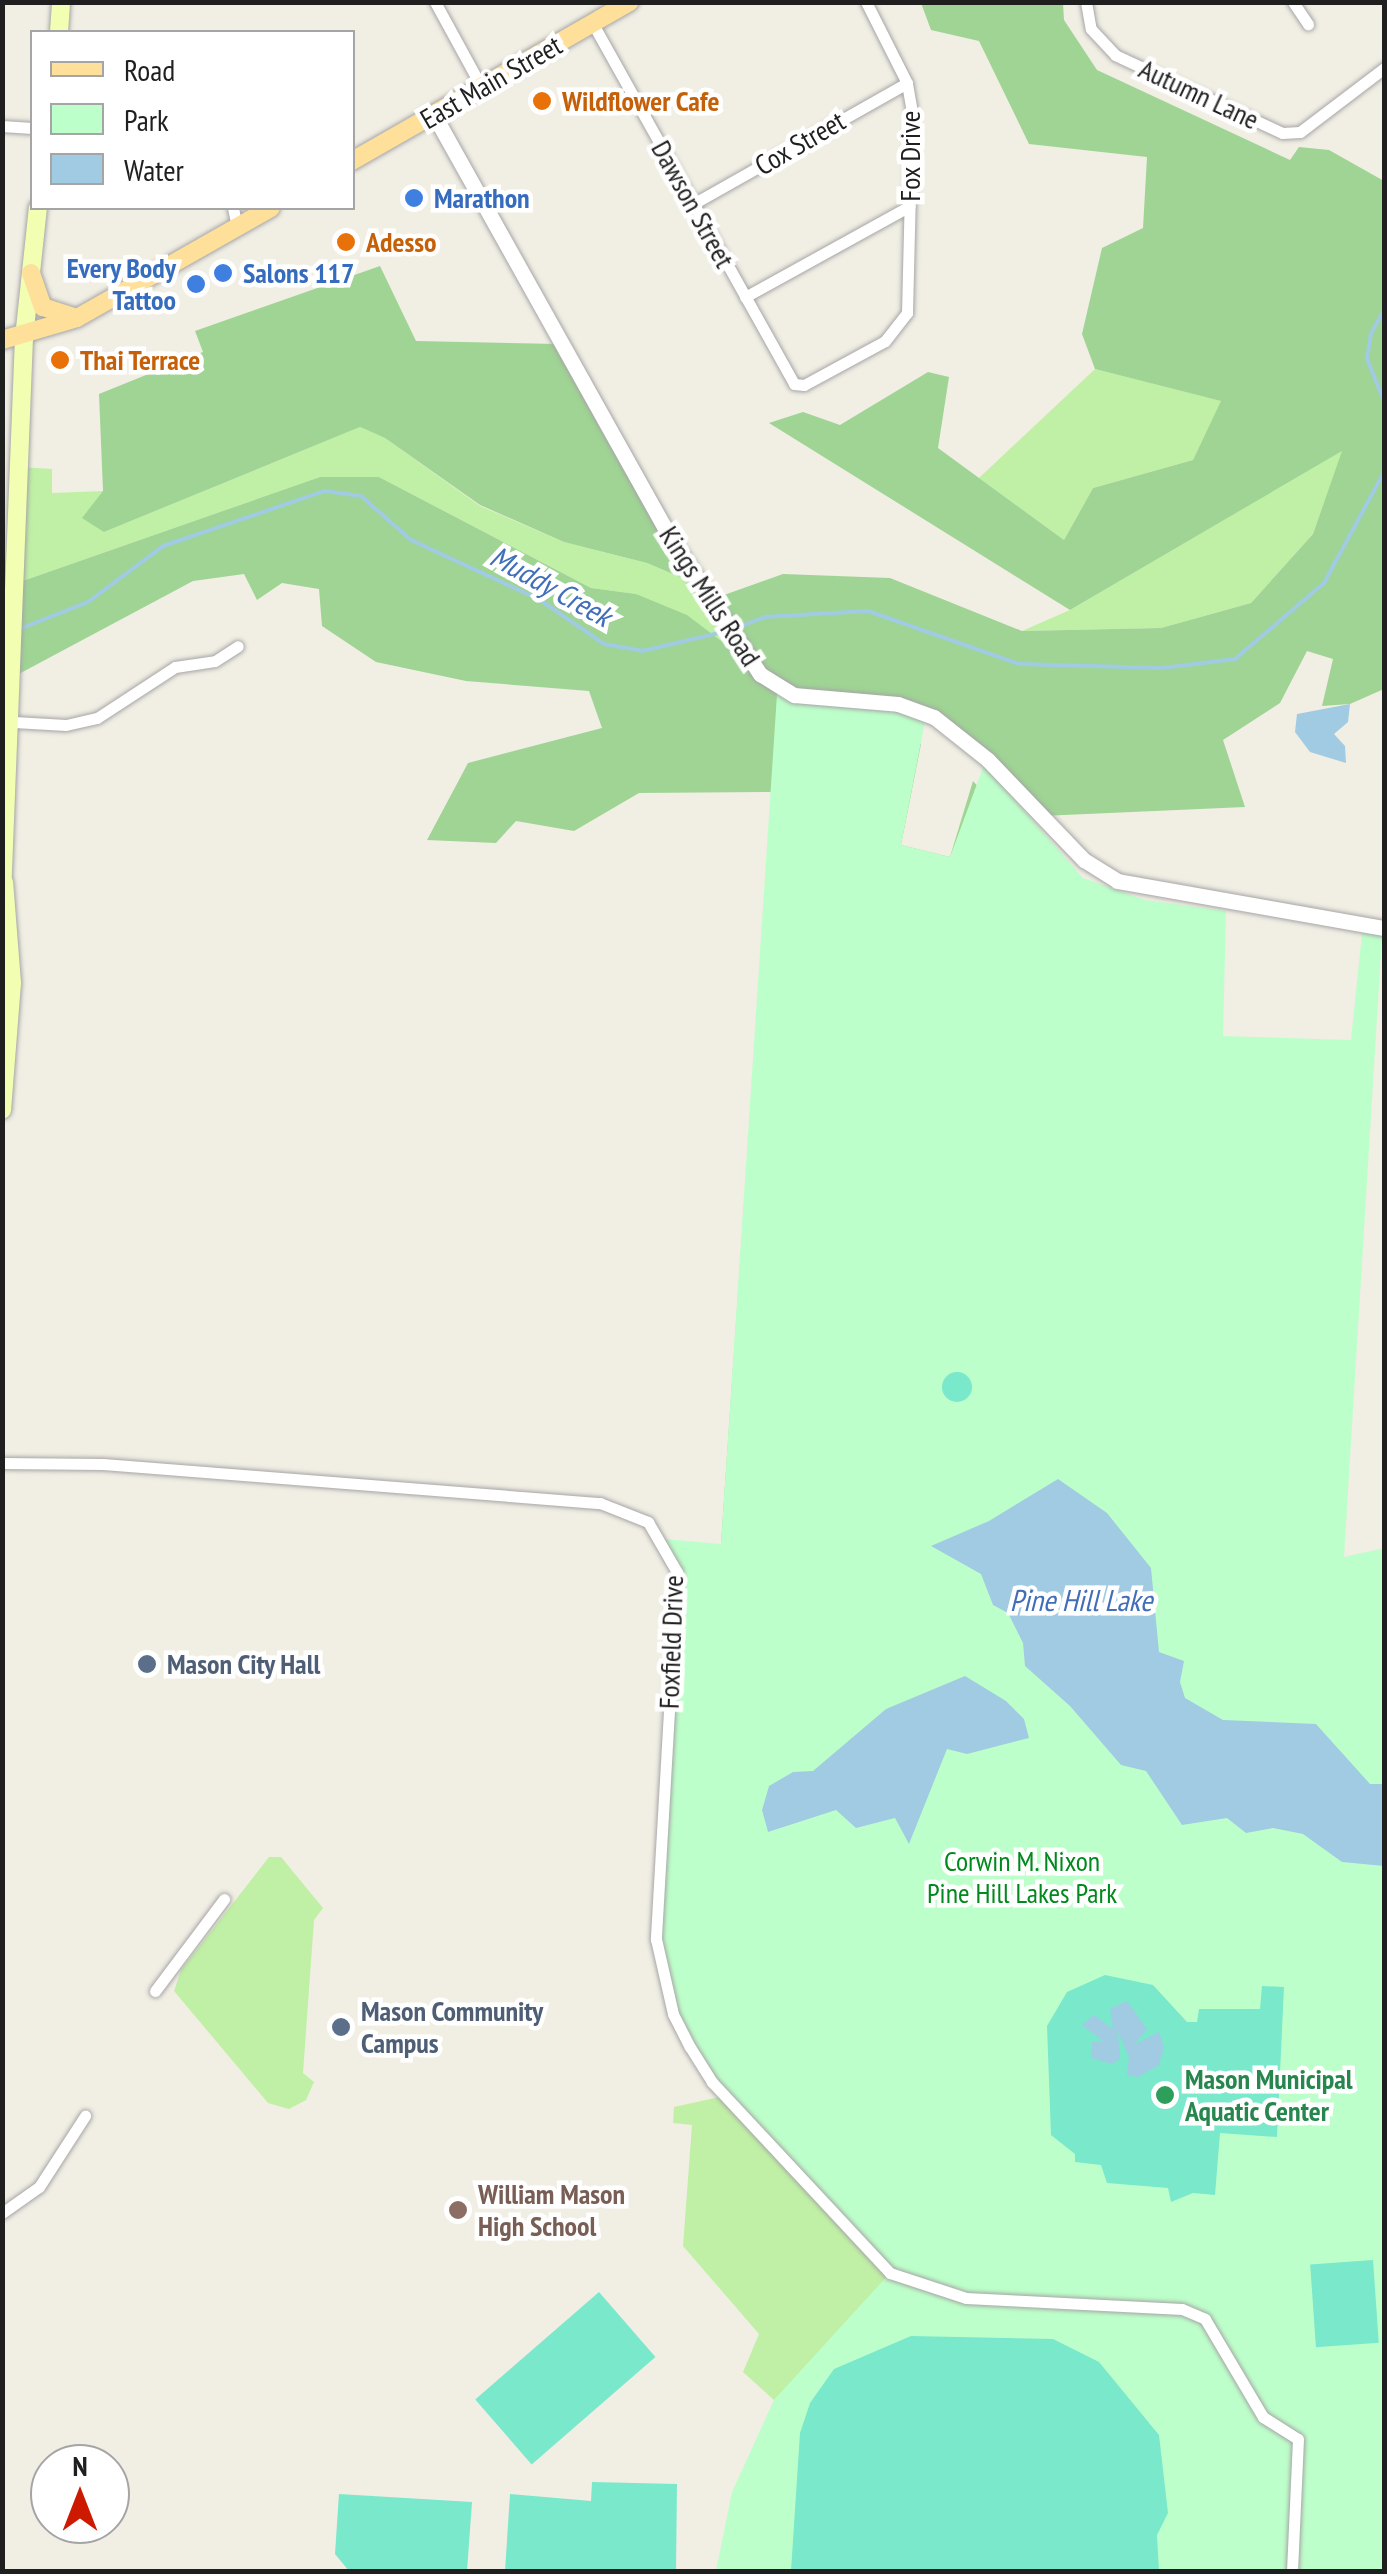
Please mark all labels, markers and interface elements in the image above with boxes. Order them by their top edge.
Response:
street label: East Main Street [414,28,568,136]
legend [30,30,355,210]
text: Road [124,50,175,89]
street label: Autumn Lane [1134,52,1264,136]
place label: Wildflower Cafe [562,84,720,118]
marker: Wildflower Cafe [531,90,553,112]
text: Park [124,100,169,139]
street label: Cox Street [749,104,851,182]
street label: Fox Drive [893,110,927,202]
street label: Dawson Street [644,135,742,273]
text: Water [124,150,184,189]
place label: Marathon [434,181,530,215]
marker: Marathon [403,187,425,209]
place label: Adesso [366,225,437,259]
marker: Adesso [335,231,357,253]
place label: Every Body Tattoo [66,251,176,317]
place label: Salons 117 [243,256,354,290]
marker: Salons 117 [212,262,234,284]
marker: Every Body Tattoo [185,273,207,295]
place label: Thai Terrace [80,343,201,377]
marker: Thai Terrace [49,349,71,371]
street label: Kings Mills Road [652,520,768,672]
water label: Muddy Creek [484,538,618,634]
street label: Foxfield Drive [652,1574,690,1710]
water label: Pine Hill Lake [1010,1582,1152,1618]
place label: Mason City Hall [167,1647,321,1681]
marker: Mason City Hall [136,1653,158,1675]
park label: Corwin M. Nixon Pine Hill Lakes Park [927,1844,1117,1910]
place label: Mason Community Campus [361,1994,543,2060]
marker: Mason Community Campus [330,2016,352,2038]
place label: Mason Municipal Aquatic Center [1185,2062,1353,2128]
marker: Mason Municipal Aquatic Center [1154,2084,1176,2106]
place label: William Mason High School [478,2177,625,2243]
marker: William Mason High School [447,2199,469,2221]
north arrow [30,2444,130,2544]
text: N [72,2447,88,2484]

